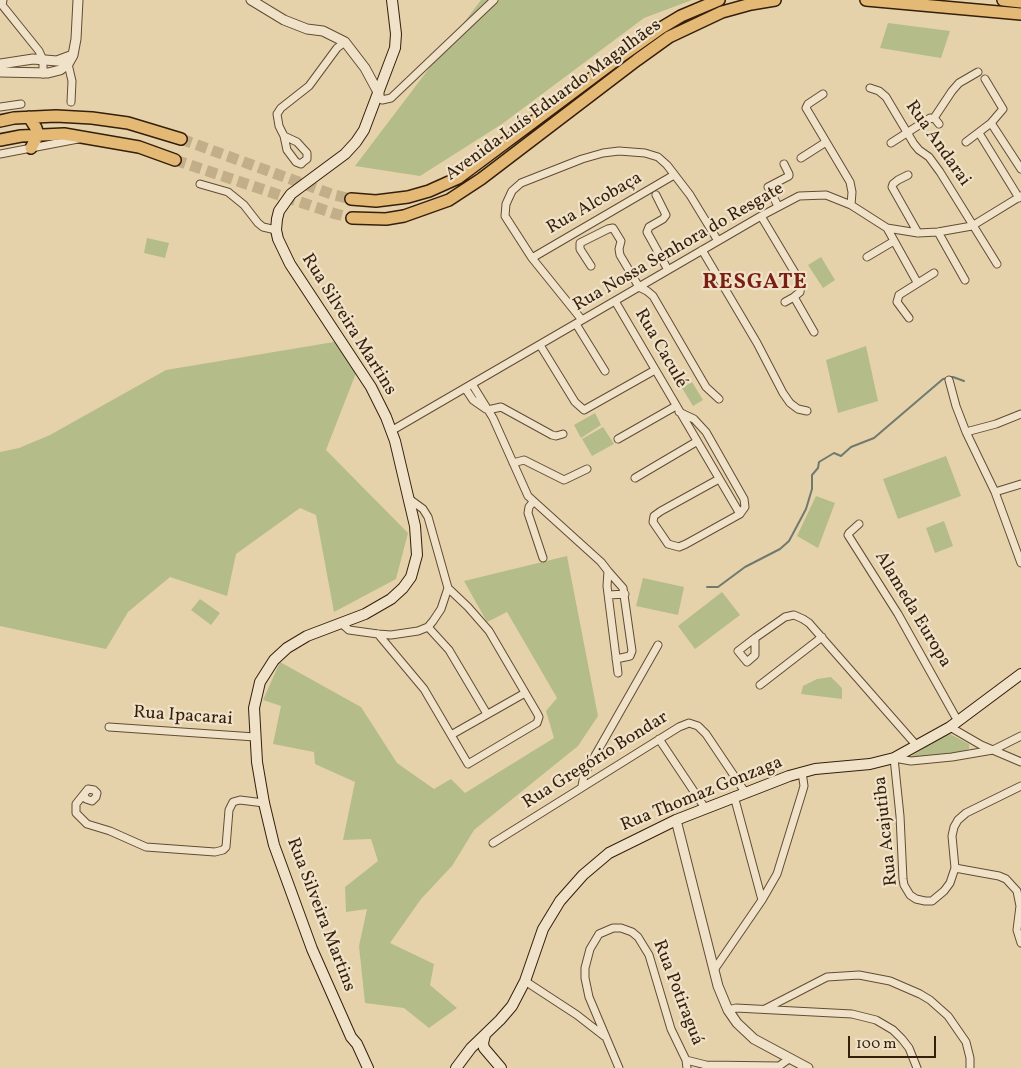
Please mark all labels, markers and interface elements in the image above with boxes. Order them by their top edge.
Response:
street label: Avenida Luís Eduardo Magalhães [442,15,666,187]
street label: Rua Andarai [900,97,974,191]
street label: Rua Alcobaça [544,168,646,240]
street label: Rua Nossa Senhora do Resgate [570,179,788,317]
street label: Rua Silveira Martins [296,250,400,400]
district label: RESGATE [701,271,809,297]
street label: Rua Caculé [629,306,691,392]
street label: Alameda Europa [869,548,955,672]
street label: Rua Ipacarai [133,703,233,731]
street label: Rua Gregório Bondar [519,707,673,815]
street label: Rua Thomaz Gonzaga [618,753,786,837]
street label: Rua Acajutiba [871,775,903,887]
street label: Rua Silveira Martins [281,835,359,995]
street label: Rua Potiraguá [647,937,707,1049]
scale bar [851,1026,938,1058]
text: 100 m [856,1034,896,1055]

